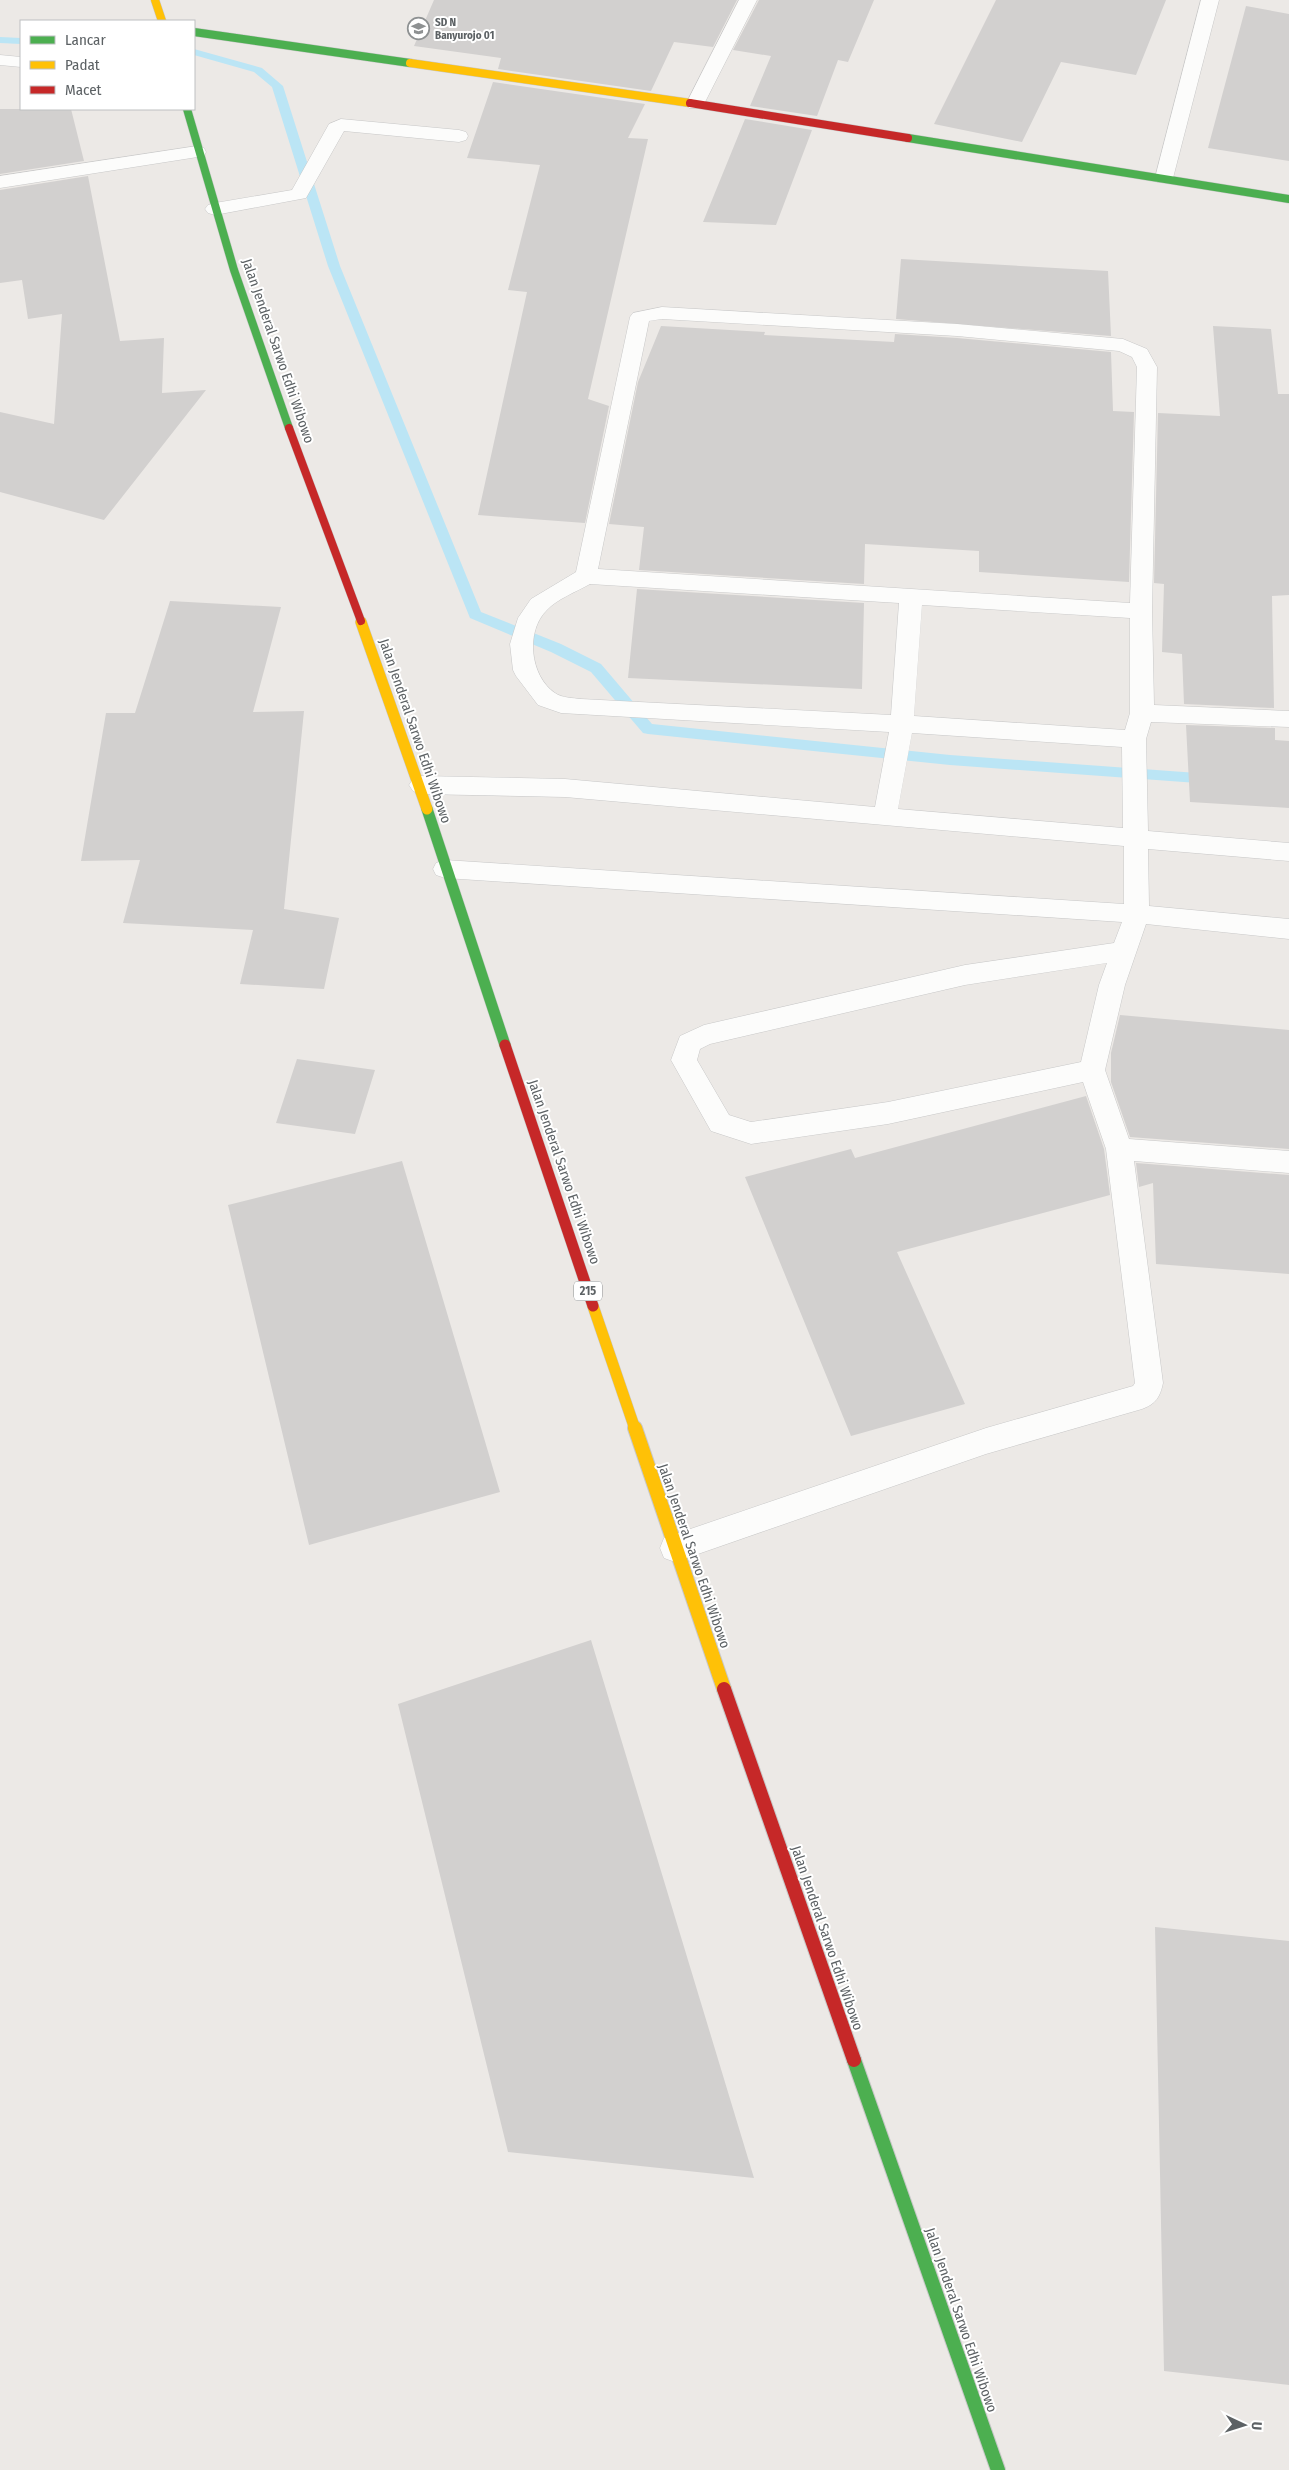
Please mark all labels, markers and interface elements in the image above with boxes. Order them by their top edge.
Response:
school or university icon: SD N Banyurojo 01 [407,16,431,40]
place label: SD N Banyurojo 01 [435,16,494,42]
legend [20,20,195,110]
text: Lancar [65,31,106,49]
text: Padat [65,56,100,74]
text: Macet [65,81,102,99]
street label: Jalan Jenderal Sarwo Edhi Wibowo [238,256,318,446]
street label: Jalan Jenderal Sarwo Edhi Wibowo [375,636,455,826]
street label: Jalan Jenderal Sarwo Edhi Wibowo [524,1077,604,1267]
road number: 215 [574,1282,602,1300]
street label: Jalan Jenderal Sarwo Edhi Wibowo [654,1461,734,1651]
street label: Jalan Jenderal Sarwo Edhi Wibowo [787,1843,867,2033]
street label: Jalan Jenderal Sarwo Edhi Wibowo [921,2225,1001,2415]
north arrow [1219,2400,1269,2450]
text: U [1248,2421,1265,2431]

